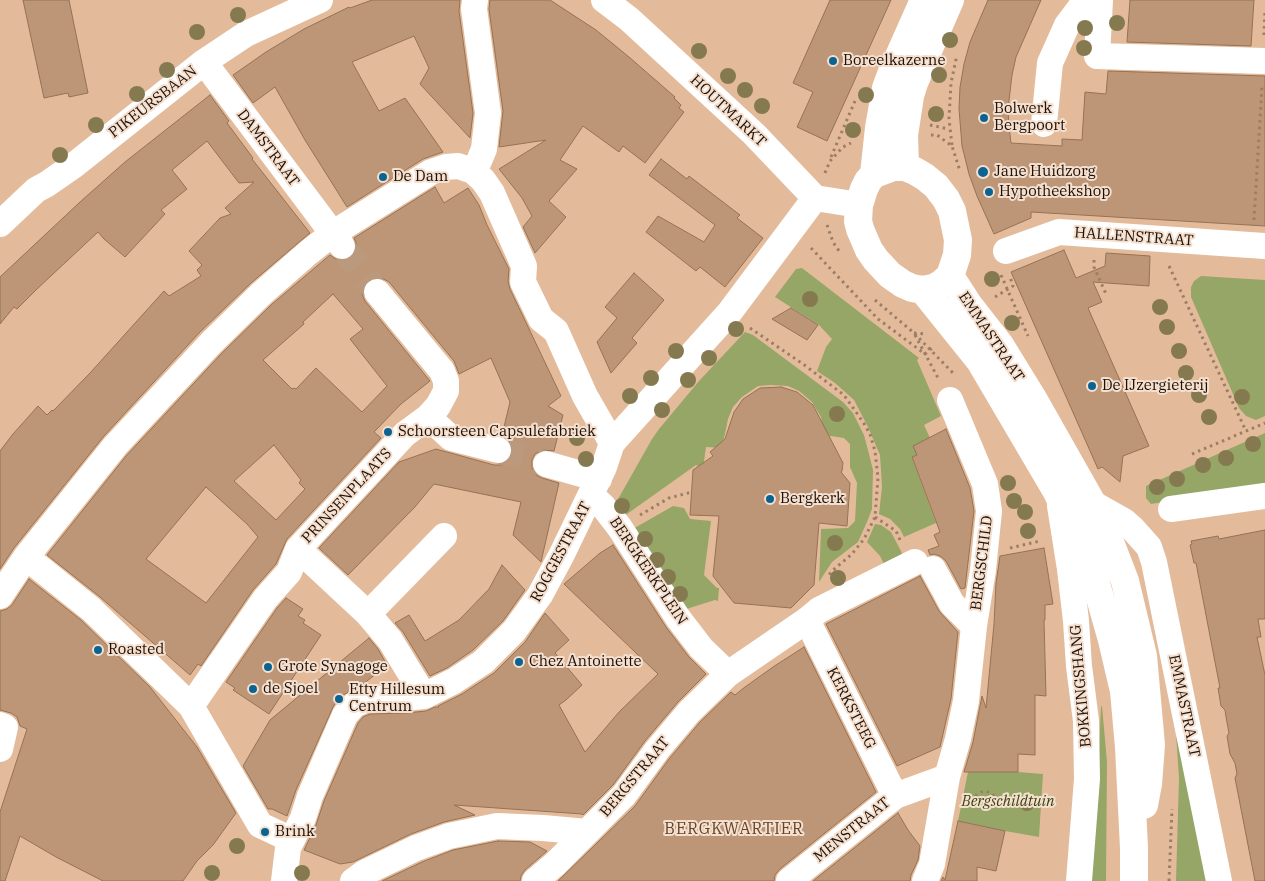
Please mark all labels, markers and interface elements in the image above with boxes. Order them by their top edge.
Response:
place label: Boreelkazerne [843,52,945,70]
marker: Boreelkazerne [827,55,839,67]
street label: PIKEURSBAAN [105,62,201,142]
street label: HOUTMARKT [686,71,770,151]
place label: Bolwerk Bergpoort [994,100,1065,135]
street label: DAMSTRAAT [233,106,303,190]
marker: Bolwerk Bergpoort [978,112,990,124]
place label: Jane Huidzorg [994,163,1096,181]
marker: Jane Huidzorg [976,165,990,179]
place label: De Dam [393,168,448,186]
marker: De Dam [377,171,389,183]
place label: Hypotheekshop [999,183,1110,201]
marker: Hypotheekshop [983,186,995,198]
street label: HALLENSTRAAT [1074,224,1194,250]
street label: EMMASTRAAT [954,289,1028,385]
place label: De IJzergieterij [1102,377,1208,395]
marker: De IJzergieterij [1086,380,1098,392]
place label: Schoorsteen Capsulefabriek [398,423,596,441]
marker: Schoorsteen Capsulefabriek [382,426,394,438]
street label: PRINSENPLAATS [298,445,396,547]
place label: Bergkerk [780,490,845,508]
marker: Bergkerk [764,493,776,505]
street label: ROGGESTRAAT [527,499,595,605]
street label: BERGKERKPLEIN [605,514,691,628]
street label: BERGSCHILD [967,515,997,611]
street label: BOKKINGSHANG [1067,624,1095,748]
place label: Roasted [108,641,164,659]
marker: Roasted [92,644,104,656]
place label: Chez Antoinette [529,653,642,671]
street label: EMMASTRAAT [1164,653,1204,759]
marker: Chez Antoinette [513,656,525,668]
place label: Grote Synagoge [278,658,388,676]
marker: Grote Synagoge [262,661,274,673]
street label: KERKSTEEG [823,664,879,752]
place label: de Sjoel [263,680,318,698]
place label: Etty Hillesum Centrum [349,681,445,716]
marker: de Sjoel [247,683,259,695]
marker: Etty Hillesum Centrum [333,693,345,705]
street label: BERGSTRAAT [596,733,674,821]
park label: Bergschildtuin [961,793,1055,811]
street label: MENSTRAAT [810,794,894,866]
district label: BERGKWARTIER [663,819,805,839]
place label: Brink [275,823,315,841]
marker: Brink [259,826,271,838]

